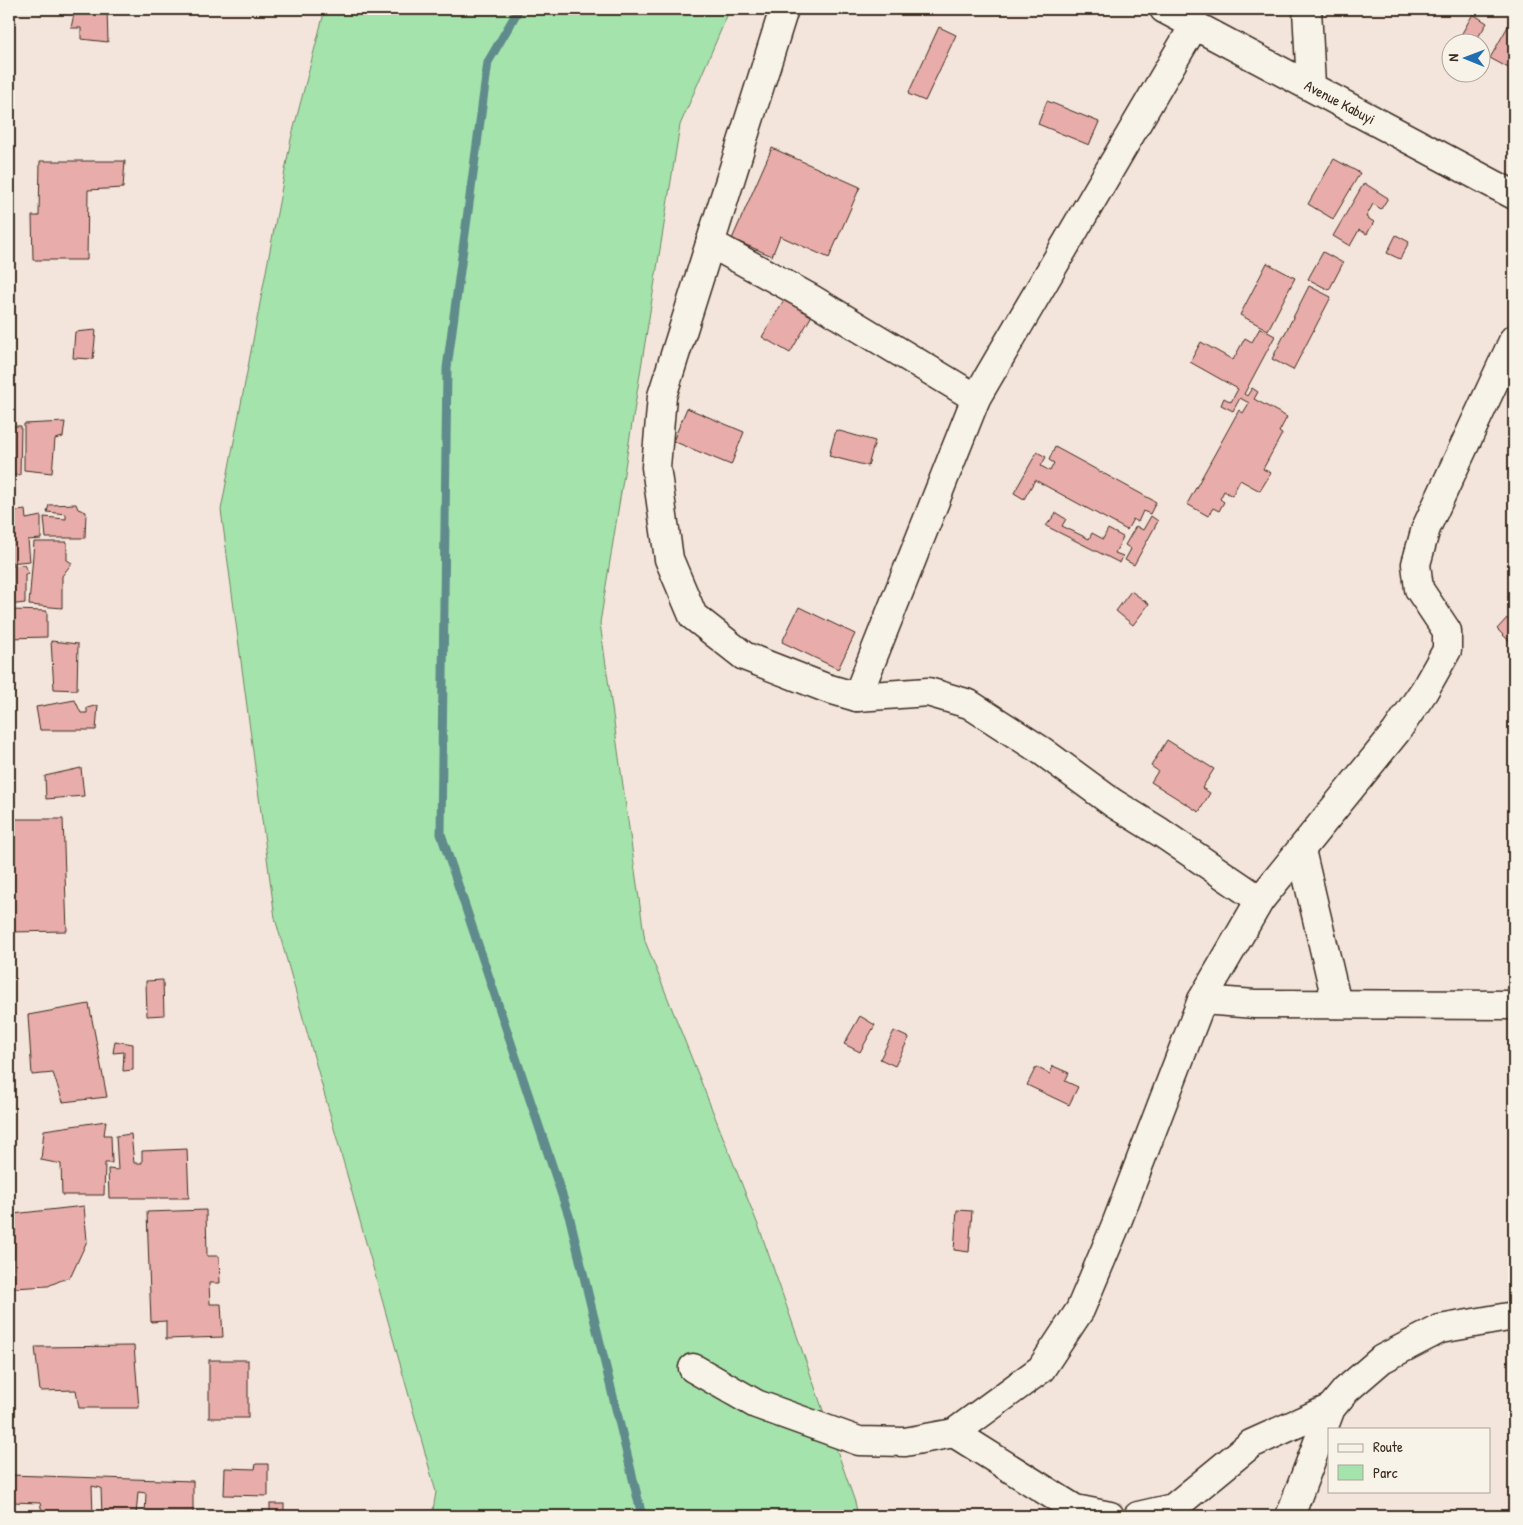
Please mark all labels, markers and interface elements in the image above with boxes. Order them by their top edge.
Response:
north arrow [1440,32,1490,82]
text: N [1443,53,1462,62]
street label: Avenue Kabuyi [1301,75,1379,129]
legend [1328,1428,1490,1492]
text: Route [1373,1436,1403,1457]
text: Parc [1373,1462,1398,1483]

